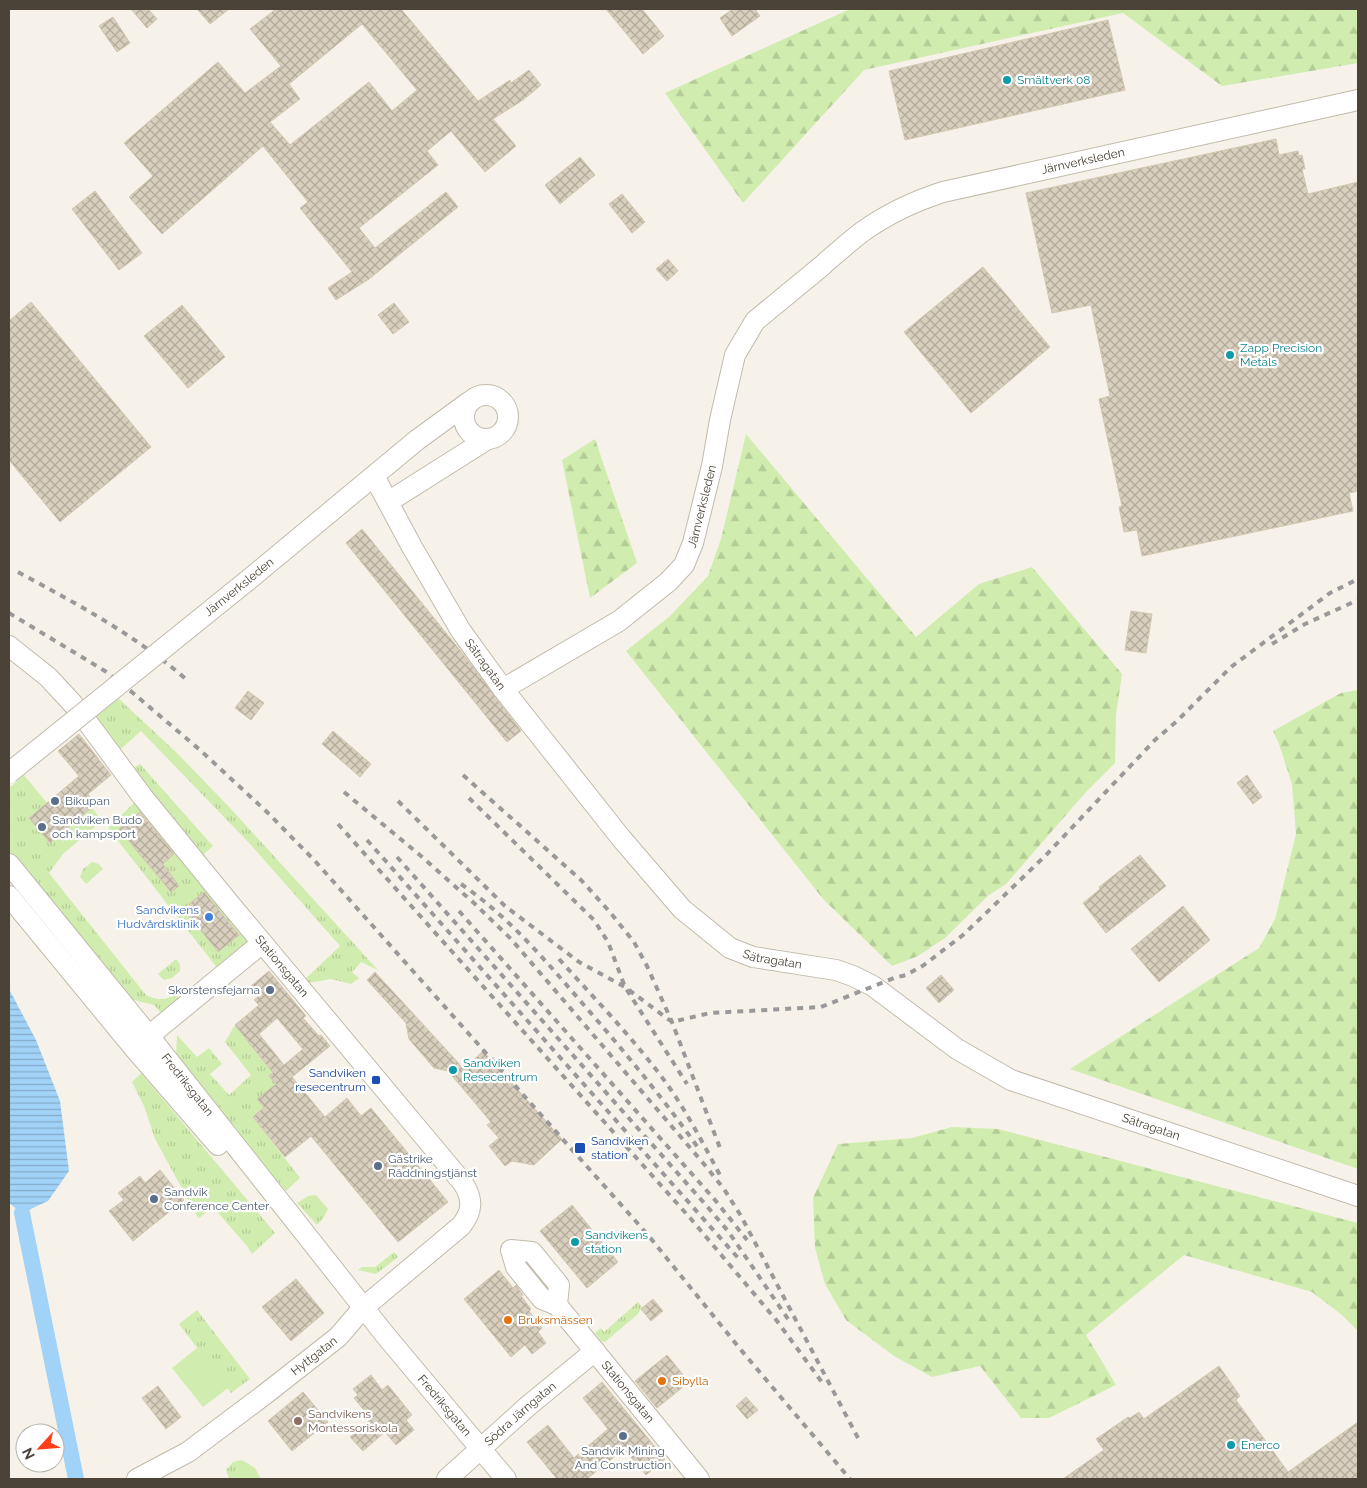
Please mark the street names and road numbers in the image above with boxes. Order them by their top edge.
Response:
street label: Järnverksleden [1040,145,1126,177]
street label: Järnverksleden [685,463,719,550]
street label: Järnverksleden [202,555,276,619]
street label: Sätragatan [462,636,508,693]
street label: Stationsgatan [252,933,311,1000]
street label: Sätragatan [741,947,803,972]
street label: Fredriksgatan [159,1051,217,1119]
street label: Sätragatan [1120,1111,1182,1143]
street label: Hyttgatan [288,1334,340,1378]
street label: Stationsgatan [598,1358,657,1426]
street label: Fredriksgatan [415,1372,474,1439]
street label: Södra Järngatan [482,1379,559,1449]

